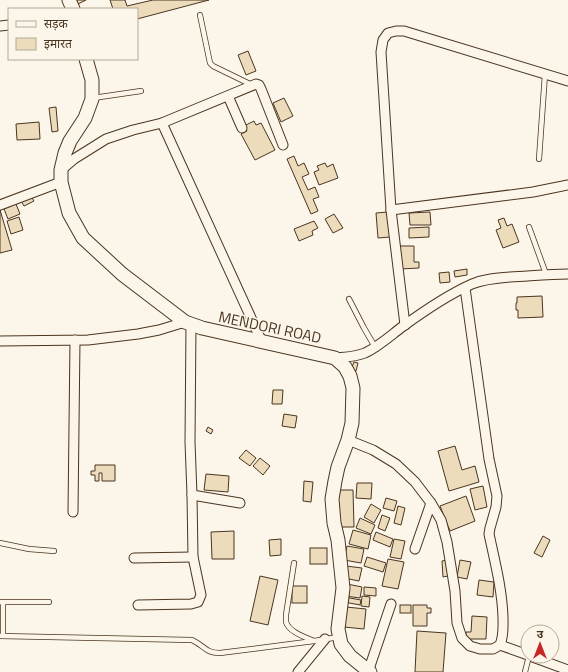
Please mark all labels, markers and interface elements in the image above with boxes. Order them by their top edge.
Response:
legend [8,8,138,60]
text: सड़क [44,14,69,33]
text: इमारत [44,34,73,53]
street label: MENDORI ROAD [217,305,323,349]
north arrow [520,624,560,664]
text: उ [537,626,544,642]

